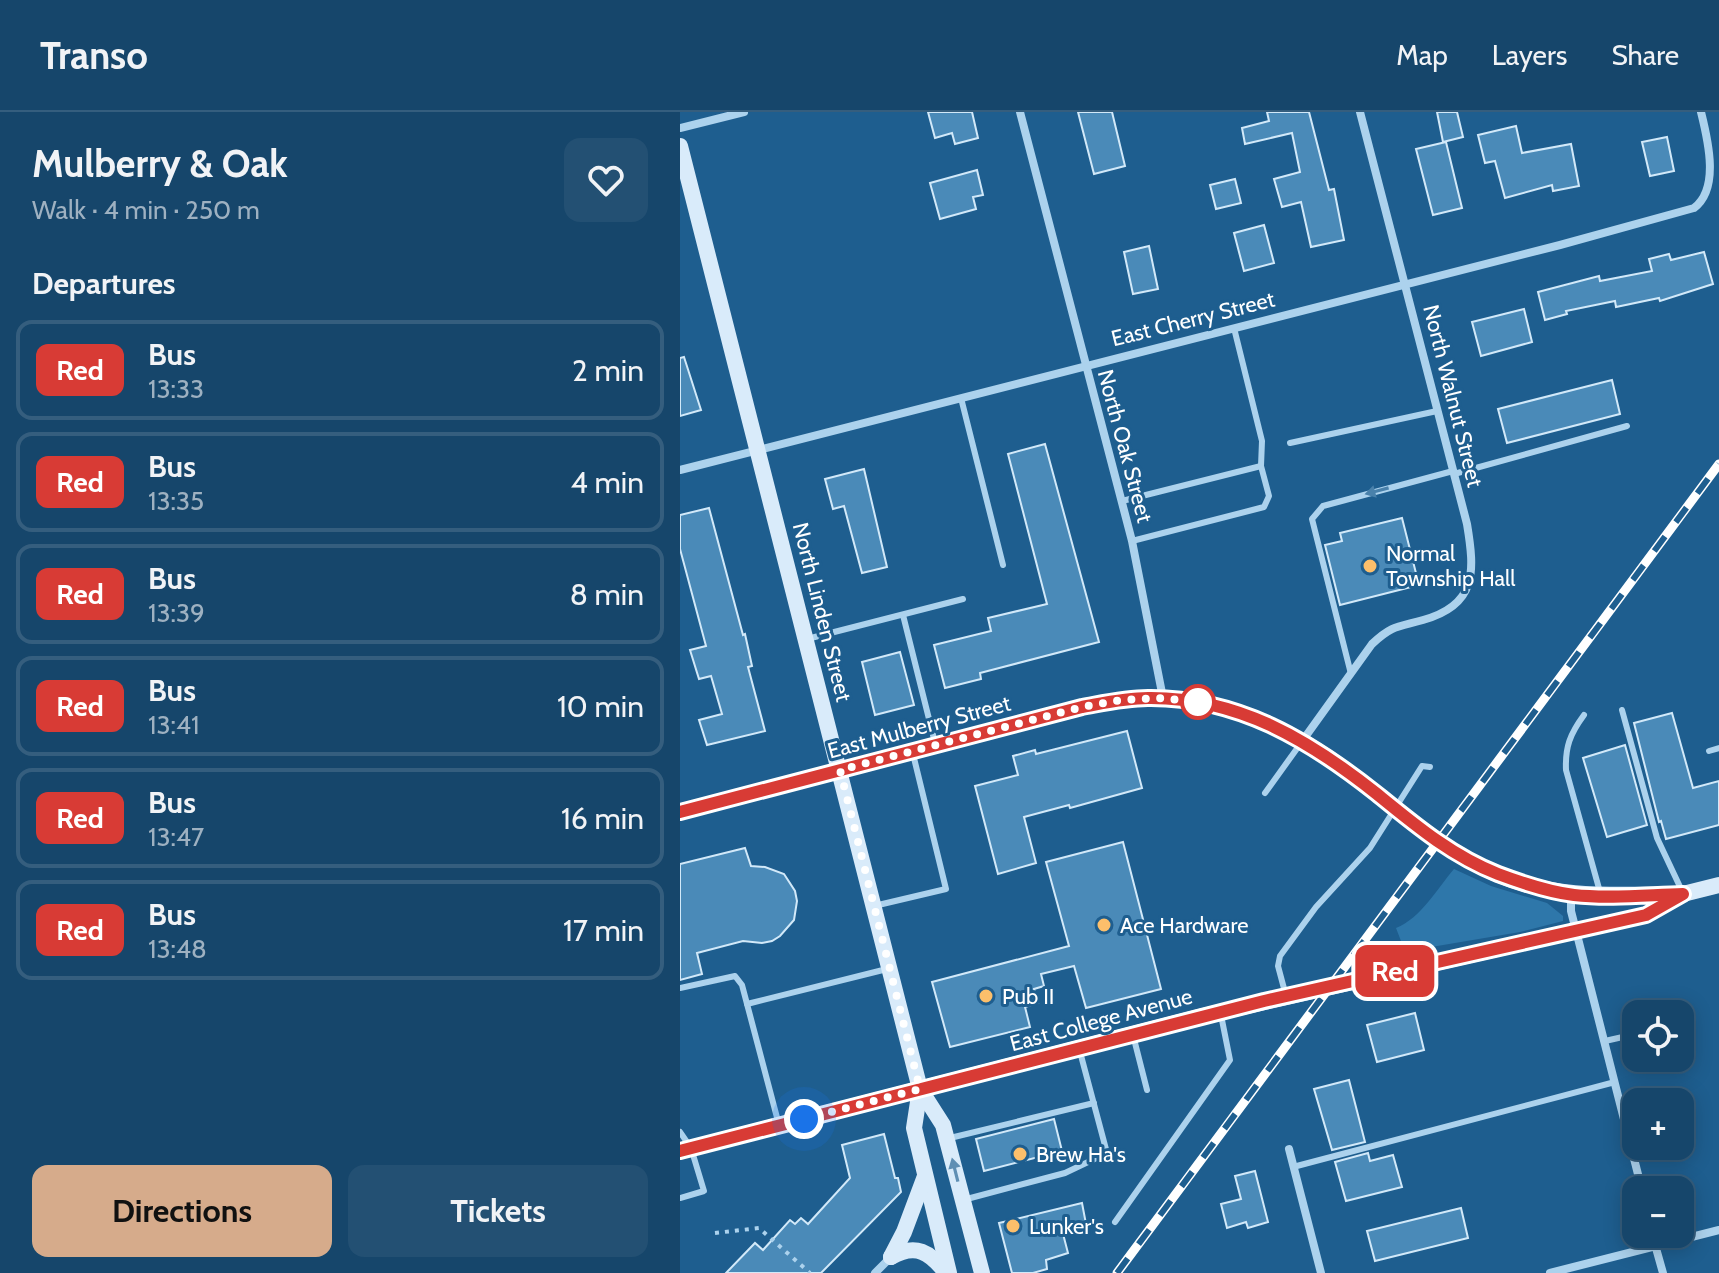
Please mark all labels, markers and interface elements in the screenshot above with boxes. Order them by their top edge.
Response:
text: Transo [40,32,148,79]
text: Map [1396,38,1448,72]
text: Layers [1492,38,1567,72]
text: Share [1611,38,1679,72]
button: heart [564,138,648,222]
text: Mulberry & Oak [32,140,288,187]
text: Walk · 4 min · 250 m [32,194,260,226]
text: Departures [32,265,176,302]
street label: East Cherry Street [1108,286,1278,352]
street label: North Walnut Street [1417,302,1489,491]
text: Bus [148,336,196,373]
text: 2 min [572,352,644,389]
text: Red [56,353,104,387]
street label: North Oak Street [1092,367,1159,526]
text: 13:33 [148,373,204,405]
text: Bus [148,448,196,485]
text: 4 min [570,464,644,501]
text: Red [56,465,104,499]
text: 13:35 [148,485,204,517]
one-way arrow [1365,486,1390,498]
street label: North Linden Street [787,520,857,705]
place label: Normal Township Hall [1386,540,1516,592]
marker: Normal Township Hall [1361,557,1379,575]
text: Bus [148,560,196,597]
text: 8 min [570,576,644,613]
text: Red [56,577,104,611]
text: 13:39 [148,597,205,629]
text: Bus [148,672,196,709]
unlabelled marker [1181,685,1215,719]
text: 10 min [557,688,644,725]
text: Red [56,689,104,723]
street label: East Mulberry Street [824,689,1014,764]
text: 13:41 [148,709,199,741]
text: Bus [148,784,196,821]
text: 16 min [561,800,644,837]
text: Red [56,801,104,835]
text: 13:47 [148,821,204,853]
text: Bus [148,896,196,933]
text: 17 min [563,912,644,949]
place label: Ace Hardware [1120,912,1248,939]
text: Red [56,913,104,947]
marker: Ace Hardware [1095,916,1113,934]
text: 13:48 [148,933,207,965]
line badge: Red [1349,945,1441,997]
text: Red [1371,954,1419,988]
place label: Pub II [1002,983,1054,1010]
street label: East College Avenue [1007,983,1195,1057]
marker: Pub II [977,987,995,1005]
map controls [1622,1000,1694,1248]
button: locate [1622,1000,1694,1072]
button: + [1622,1088,1694,1160]
your location [784,1099,824,1139]
place label: Brew Ha's [1036,1141,1126,1168]
marker: Brew Ha's [1011,1145,1029,1163]
one-way arrow [948,1158,961,1183]
button: Directions [32,1165,332,1257]
button: Tickets [348,1165,648,1257]
button: − [1622,1176,1694,1248]
place label: Lunker's [1029,1213,1104,1240]
marker: Lunker's [1004,1217,1022,1235]

